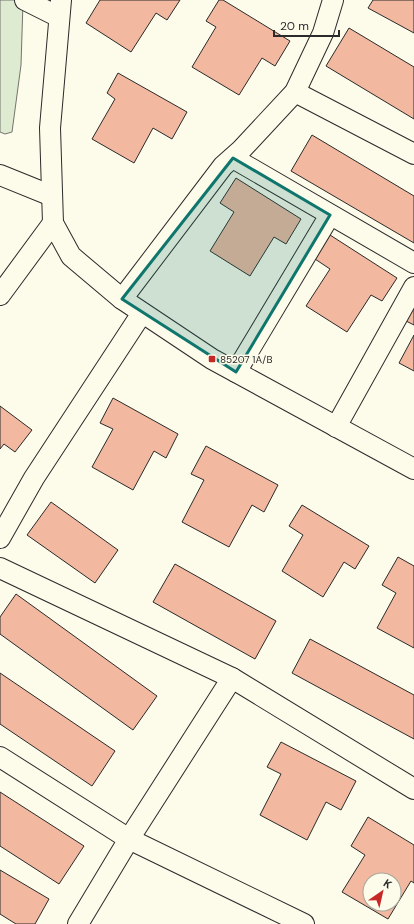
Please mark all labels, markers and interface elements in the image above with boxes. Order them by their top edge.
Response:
scale bar [274,12,339,38]
text: 20 m [280,18,309,34]
place label: 85207 1A/B [220,353,273,366]
marker: 85207 1A/B [207,354,217,364]
north arrow [362,872,402,912]
text: K [381,876,394,892]

